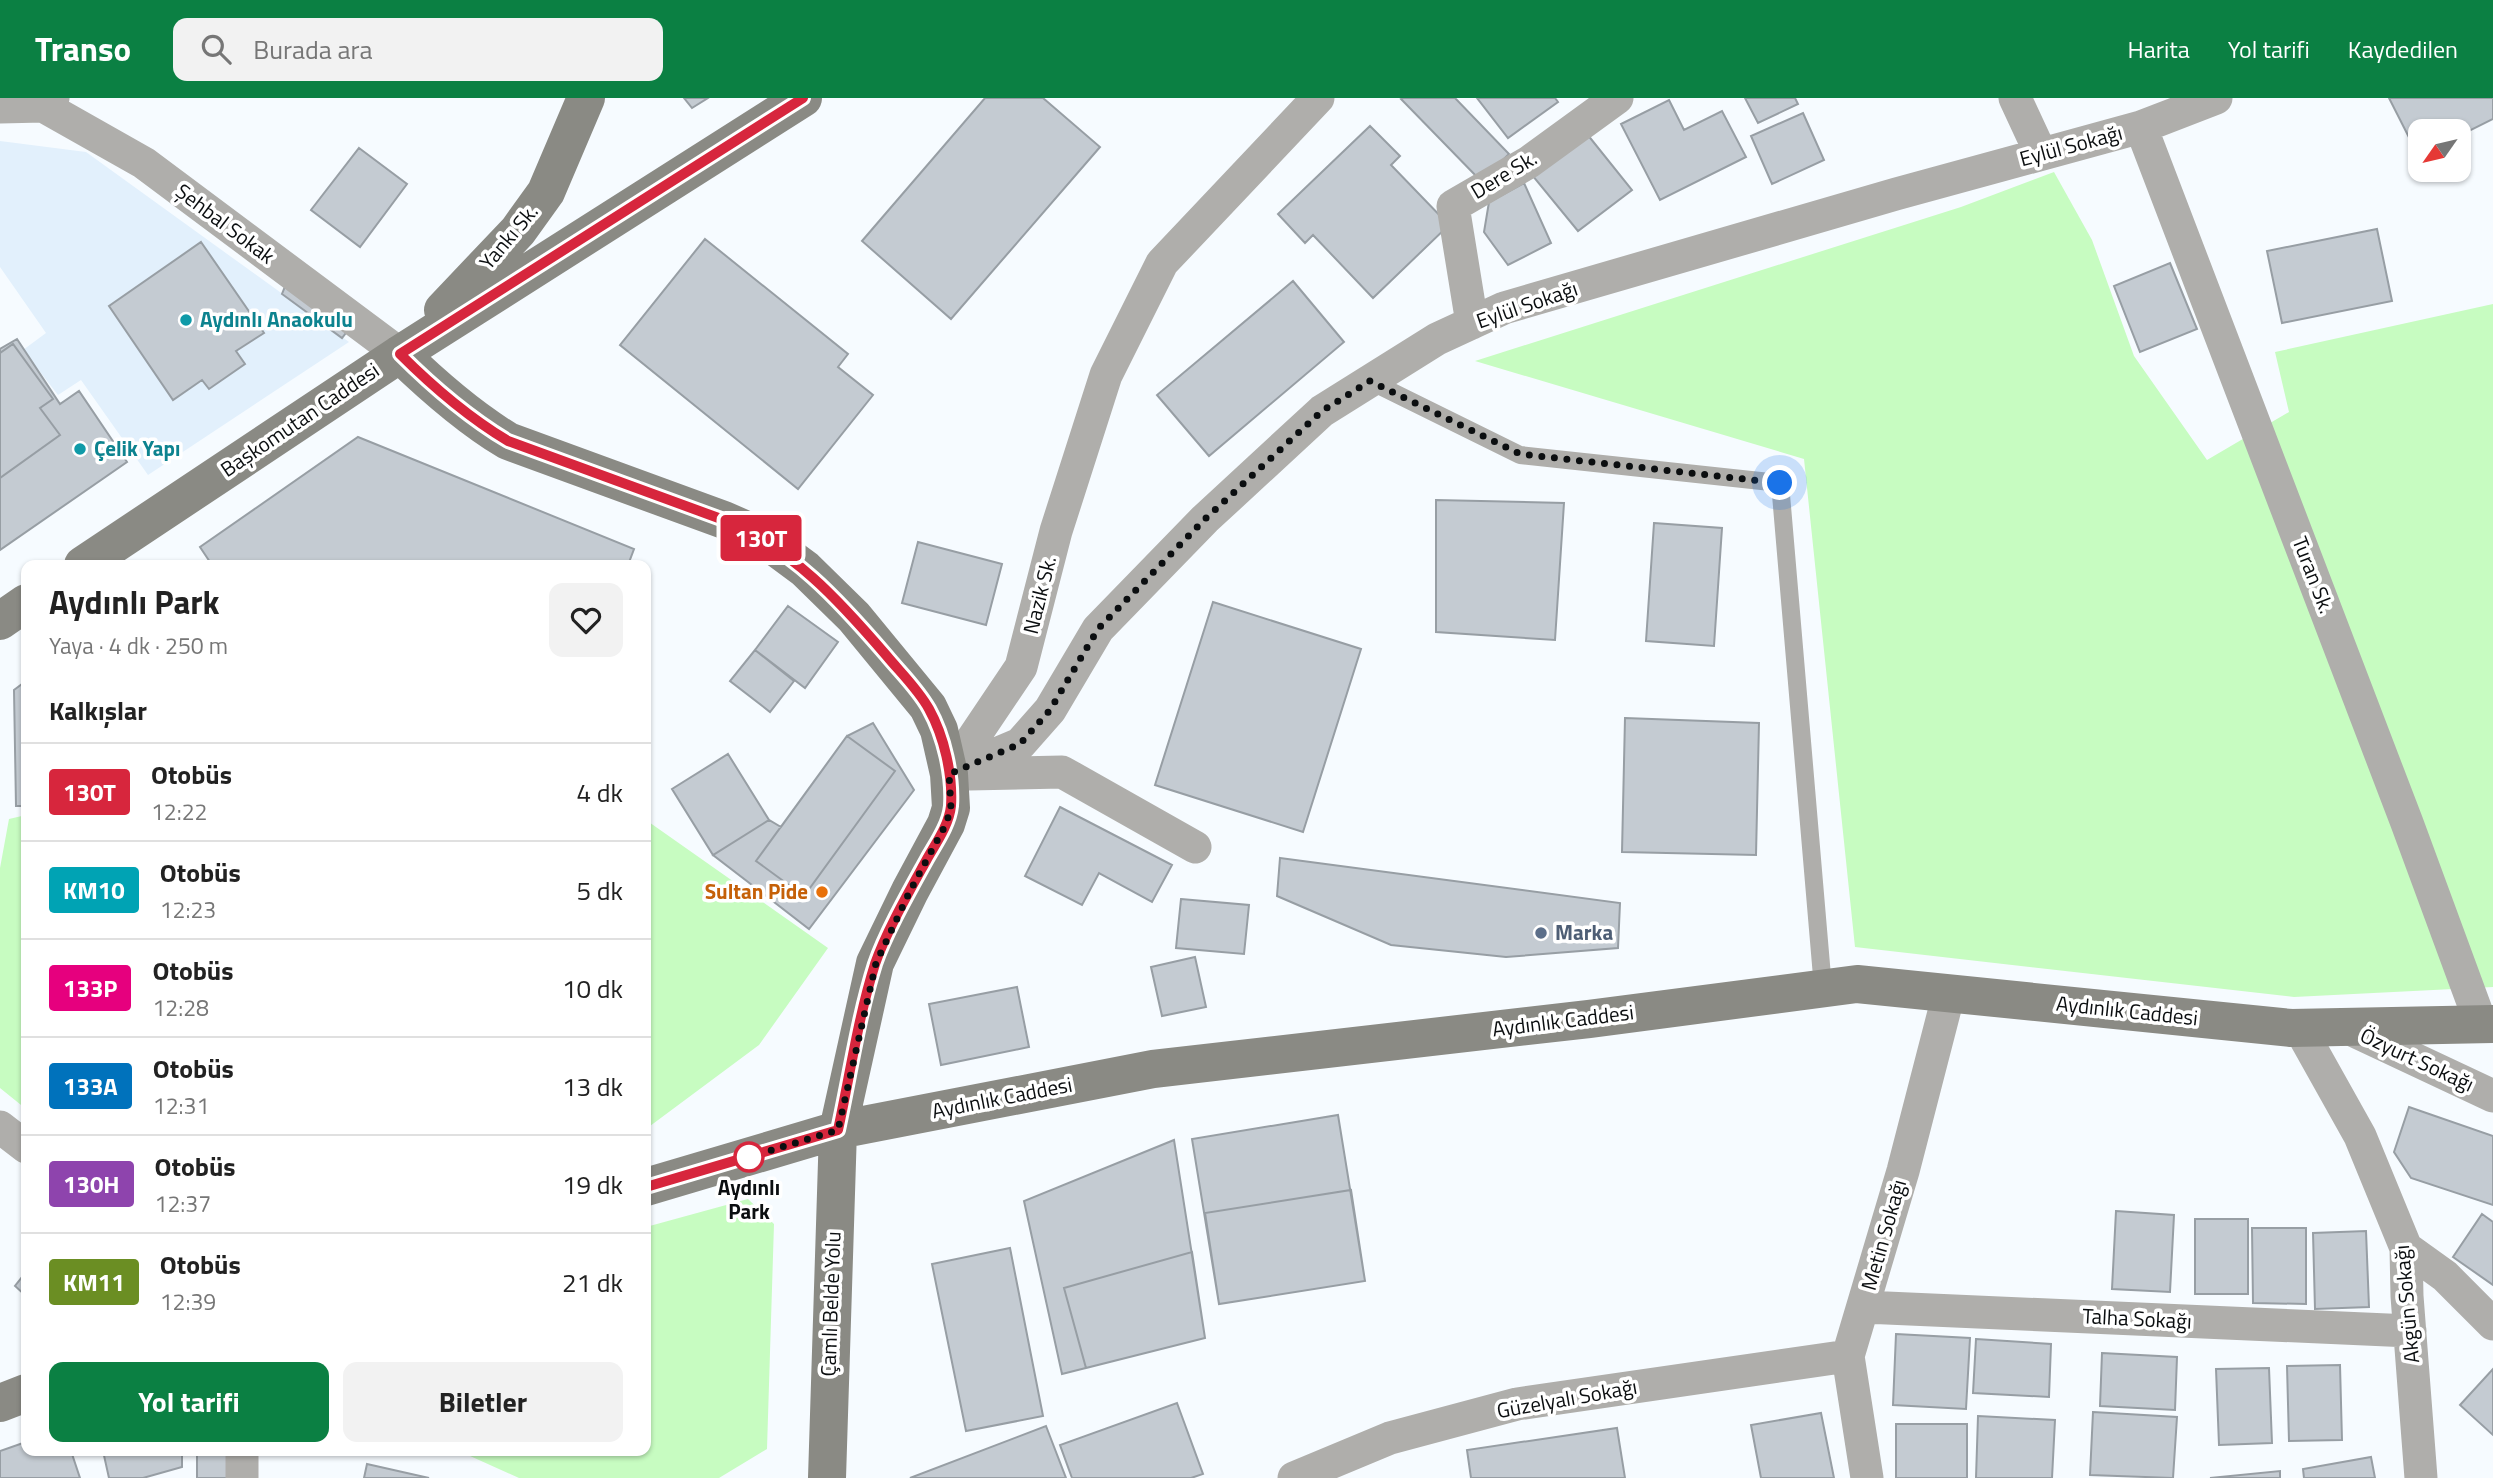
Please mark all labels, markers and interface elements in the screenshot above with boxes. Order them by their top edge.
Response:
search box [173,18,663,81]
text: Transo [35,24,131,74]
icon: search [197,30,235,68]
text: Burada ara [253,30,373,69]
text: Harita [2128,31,2190,67]
text: Yol tarifi [2228,31,2310,67]
text: Kaydedilen [2348,31,2458,67]
street label: Eylül Sokağı [2016,116,2126,174]
north arrow [2408,119,2471,182]
map controls [2408,119,2471,182]
street label: Dere Sk. [1464,142,1543,207]
street label: Şehbal Sokak [169,175,282,271]
street label: Yankı Sk. [471,197,545,276]
street label: Eylül Sokağı [1472,272,1582,336]
place label: Aydınlı Anaokulu [200,303,353,335]
marker: Aydınlı Anaokulu [178,312,194,328]
street label: Başkomutan Caddesi [214,354,385,484]
place label: Çelik Yapı [94,432,180,464]
marker: Çelik Yapı [72,441,88,457]
your location [1762,465,1797,500]
line badge: 130T [712,515,810,561]
text: 130T [735,520,787,556]
street label: Turan Sk. [2285,532,2343,618]
street label: Nazik Sk. [1014,552,1064,637]
text: Aydınlı Park [49,577,220,627]
button: heart [549,583,623,657]
text: Yaya · 4 dk · 250 m [49,628,228,663]
text: Kalkışlar [49,691,147,730]
text: Otobüs [151,755,232,794]
text: 4 dk [577,773,623,812]
text: 130T [63,774,116,810]
text: 12:22 [151,794,207,829]
text: Otobüs [160,853,241,892]
text: 5 dk [577,871,623,910]
text: KM10 [63,872,125,908]
place label: Sultan Pide [705,875,808,907]
marker: Sultan Pide [814,884,830,900]
text: 12:23 [160,892,216,927]
place label: Marka [1555,916,1613,948]
marker: Marka [1533,925,1549,941]
text: Otobüs [152,951,234,990]
text: 10 dk [562,969,623,1008]
text: 133P [63,970,117,1006]
street label: Aydınlık Caddesi [2055,987,2200,1033]
text: 12:28 [152,990,209,1025]
street label: Aydınlık Caddesi [1490,995,1635,1045]
street label: Özyurt Sokağı [2355,1019,2480,1099]
text: Otobüs [153,1049,234,1088]
text: 13 dk [562,1067,623,1106]
text: 133A [63,1068,118,1104]
street label: Aydınlık Caddesi [929,1068,1075,1126]
text: 12:31 [153,1088,209,1123]
marker: Aydınlı Park [734,1142,764,1172]
text: Otobüs [155,1147,236,1186]
text: 19 dk [562,1165,623,1204]
text: 130H [63,1166,120,1202]
place label: Aydınlı Park [718,1171,780,1227]
street label: Metin Sokağı [1852,1175,1914,1294]
text: 12:37 [155,1186,211,1221]
street label: Çamlı Belde Yolu [811,1231,849,1377]
street label: Akgün Sokağı [2385,1244,2427,1365]
text: Otobüs [160,1245,241,1284]
text: 21 dk [562,1263,623,1302]
text: KM11 [63,1264,125,1300]
text: 12:39 [160,1284,216,1319]
street label: Talha Sokağı [2082,1299,2192,1337]
button: Yol tarifi [49,1362,329,1442]
button: Biletler [343,1362,623,1442]
street label: Güzelyalı Sokağı [1494,1370,1640,1426]

